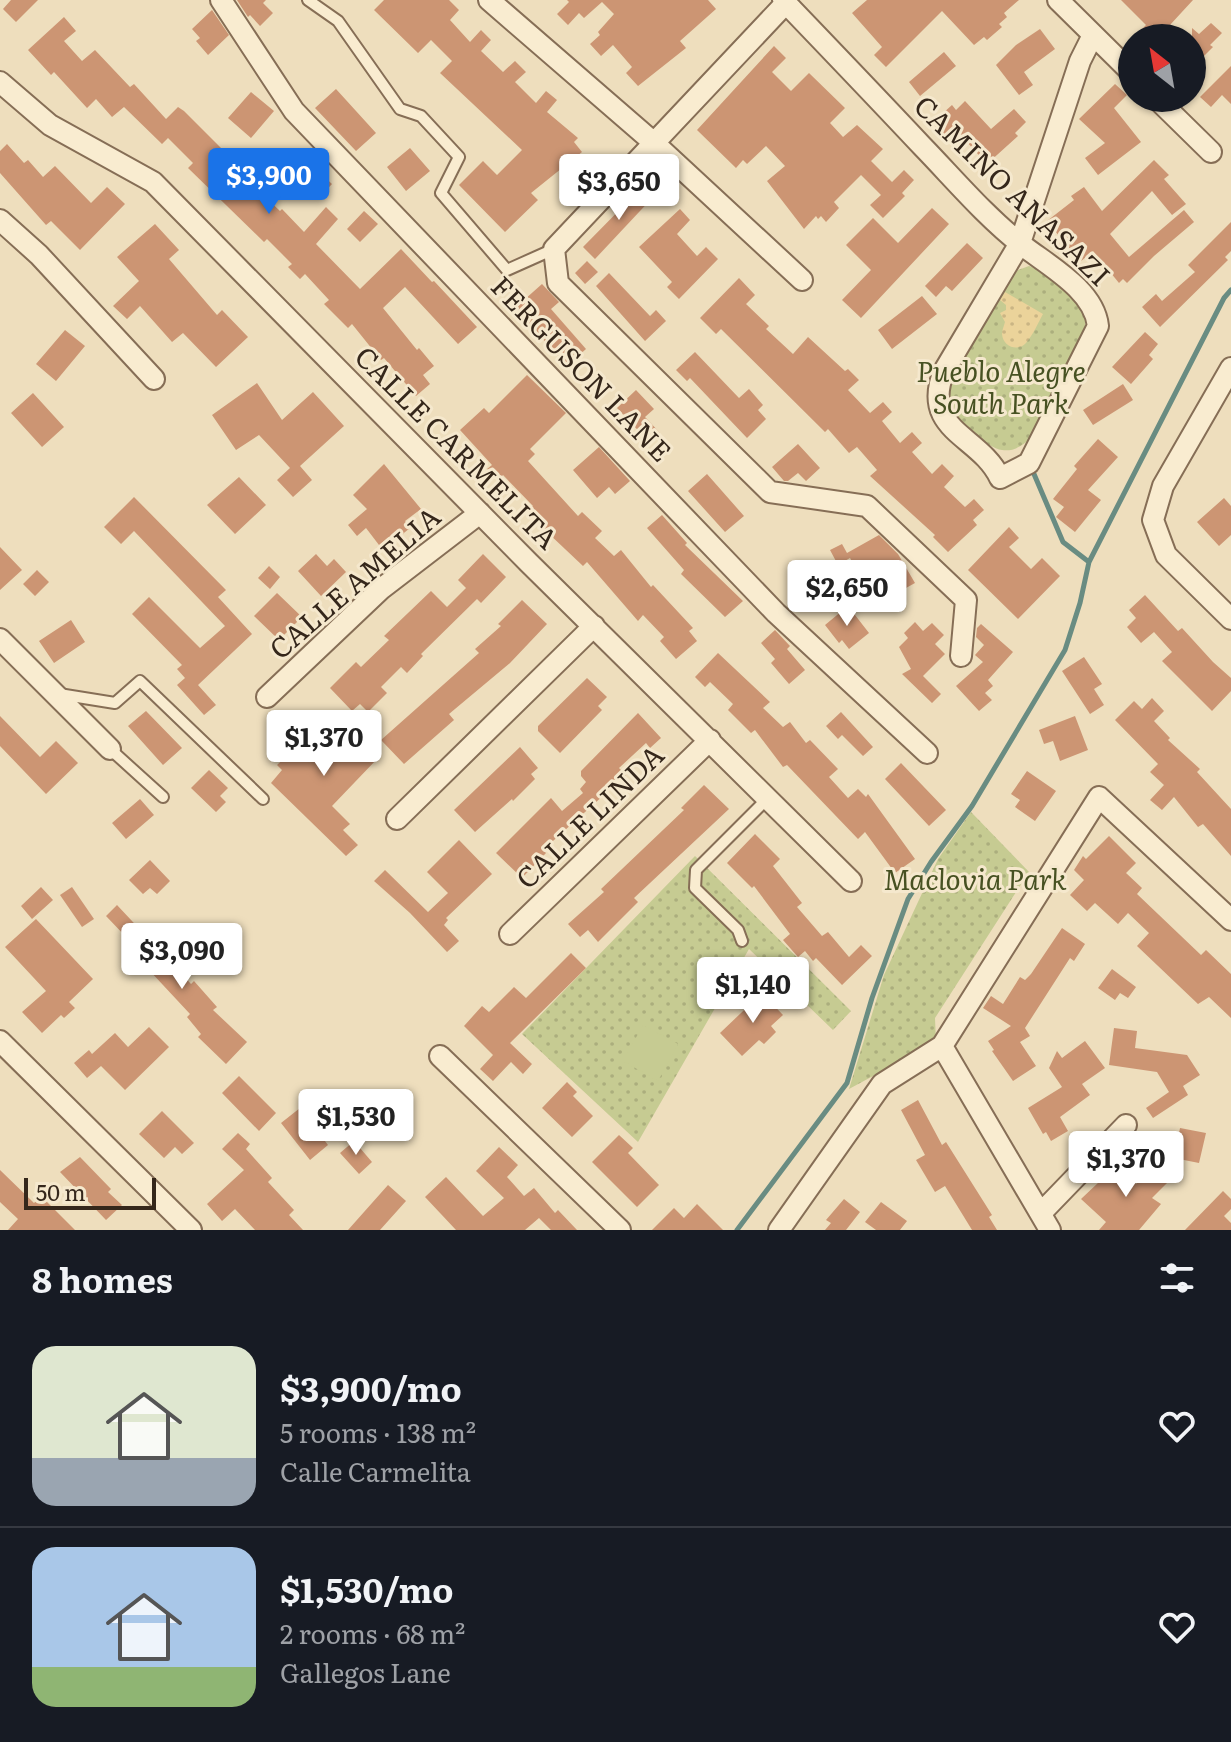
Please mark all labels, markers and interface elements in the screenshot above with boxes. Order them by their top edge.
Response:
north arrow [1118,24,1206,112]
map controls [1118,24,1206,112]
street label: CAMINO ANASAZI [906,85,1121,295]
pin: $3,900 [204,148,334,216]
text: $3,900 [226,154,312,193]
pin: $3,650 [554,154,684,222]
text: $3,650 [577,160,661,199]
street label: FERGUSON LANE [482,265,682,470]
street label: CALLE CARMELITA [346,335,569,558]
park label: Pueblo Alegre South Park [916,349,1086,423]
street label: CALLE AMELIA [259,495,449,668]
pin: $2,650 [782,560,912,628]
text: $2,650 [805,566,889,605]
pin: $1,370 [259,710,389,778]
text: $1,370 [285,716,363,755]
street label: CALLE LINDA [505,733,673,897]
park label: Maclovia Park [883,857,1067,899]
pin: $3,090 [117,923,247,991]
text: $3,090 [139,929,225,968]
pin: $1,140 [688,957,818,1025]
text: $1,140 [715,963,791,1002]
pin: $1,530 [291,1089,421,1157]
text: $1,530 [316,1095,396,1134]
pin: $1,370 [1061,1131,1191,1199]
text: $1,370 [1087,1137,1165,1176]
scale bar [24,1174,156,1210]
text: 50 m [36,1175,86,1208]
text: 8 homes [32,1253,173,1303]
icon: filters [1155,1256,1199,1300]
text: $3,900/mo [280,1362,462,1412]
icon: home [96,1378,192,1474]
icon: heart [1155,1404,1199,1448]
text: 5 rooms · 138 m² [280,1412,476,1451]
text: Calle Carmelita [280,1451,471,1490]
text: $1,530/mo [280,1563,453,1613]
icon: home [96,1579,192,1675]
icon: heart [1155,1605,1199,1649]
text: 2 rooms · 68 m² [280,1613,465,1652]
text: Gallegos Lane [280,1652,451,1691]

